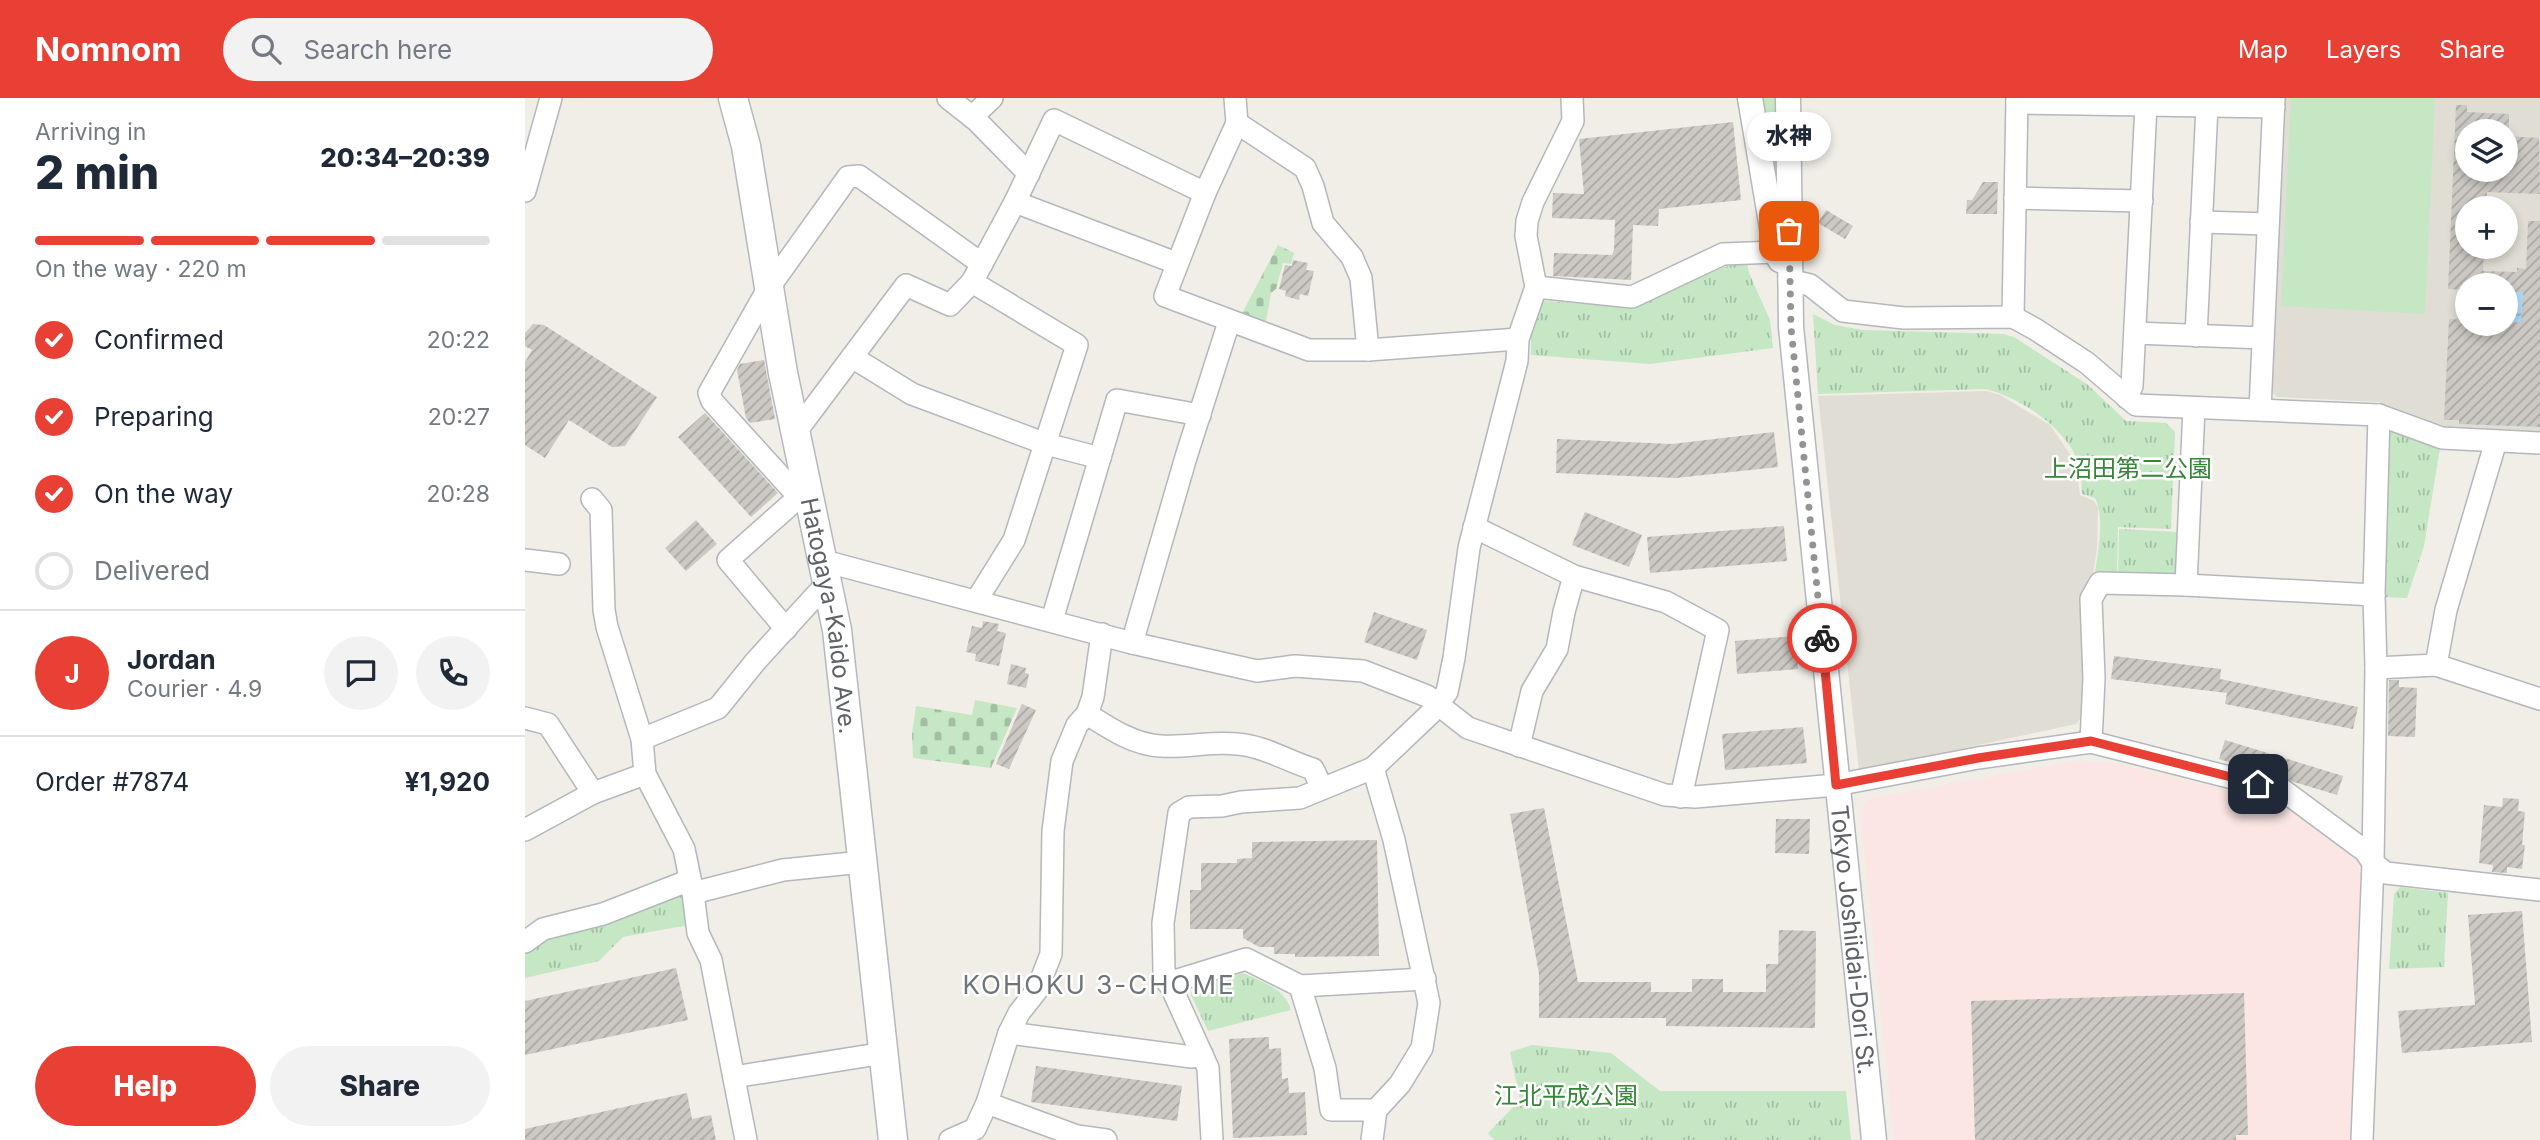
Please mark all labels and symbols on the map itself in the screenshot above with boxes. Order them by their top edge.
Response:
callout: 水神 [1747,112,1831,161]
pin [1759,201,1819,261]
park label: 上沼田第二公園 [2044,454,2212,483]
street label: Hatogaya-Kaido Ave. [795,495,863,735]
courier [1787,603,1857,673]
pin [2228,754,2288,814]
street label: Tokyo Joshiidai-Dori St. [1825,804,1882,1076]
district label: KOHOKU 3-CHOME [962,969,1236,1000]
park label: 江北平成公園 [1494,1081,1638,1110]

